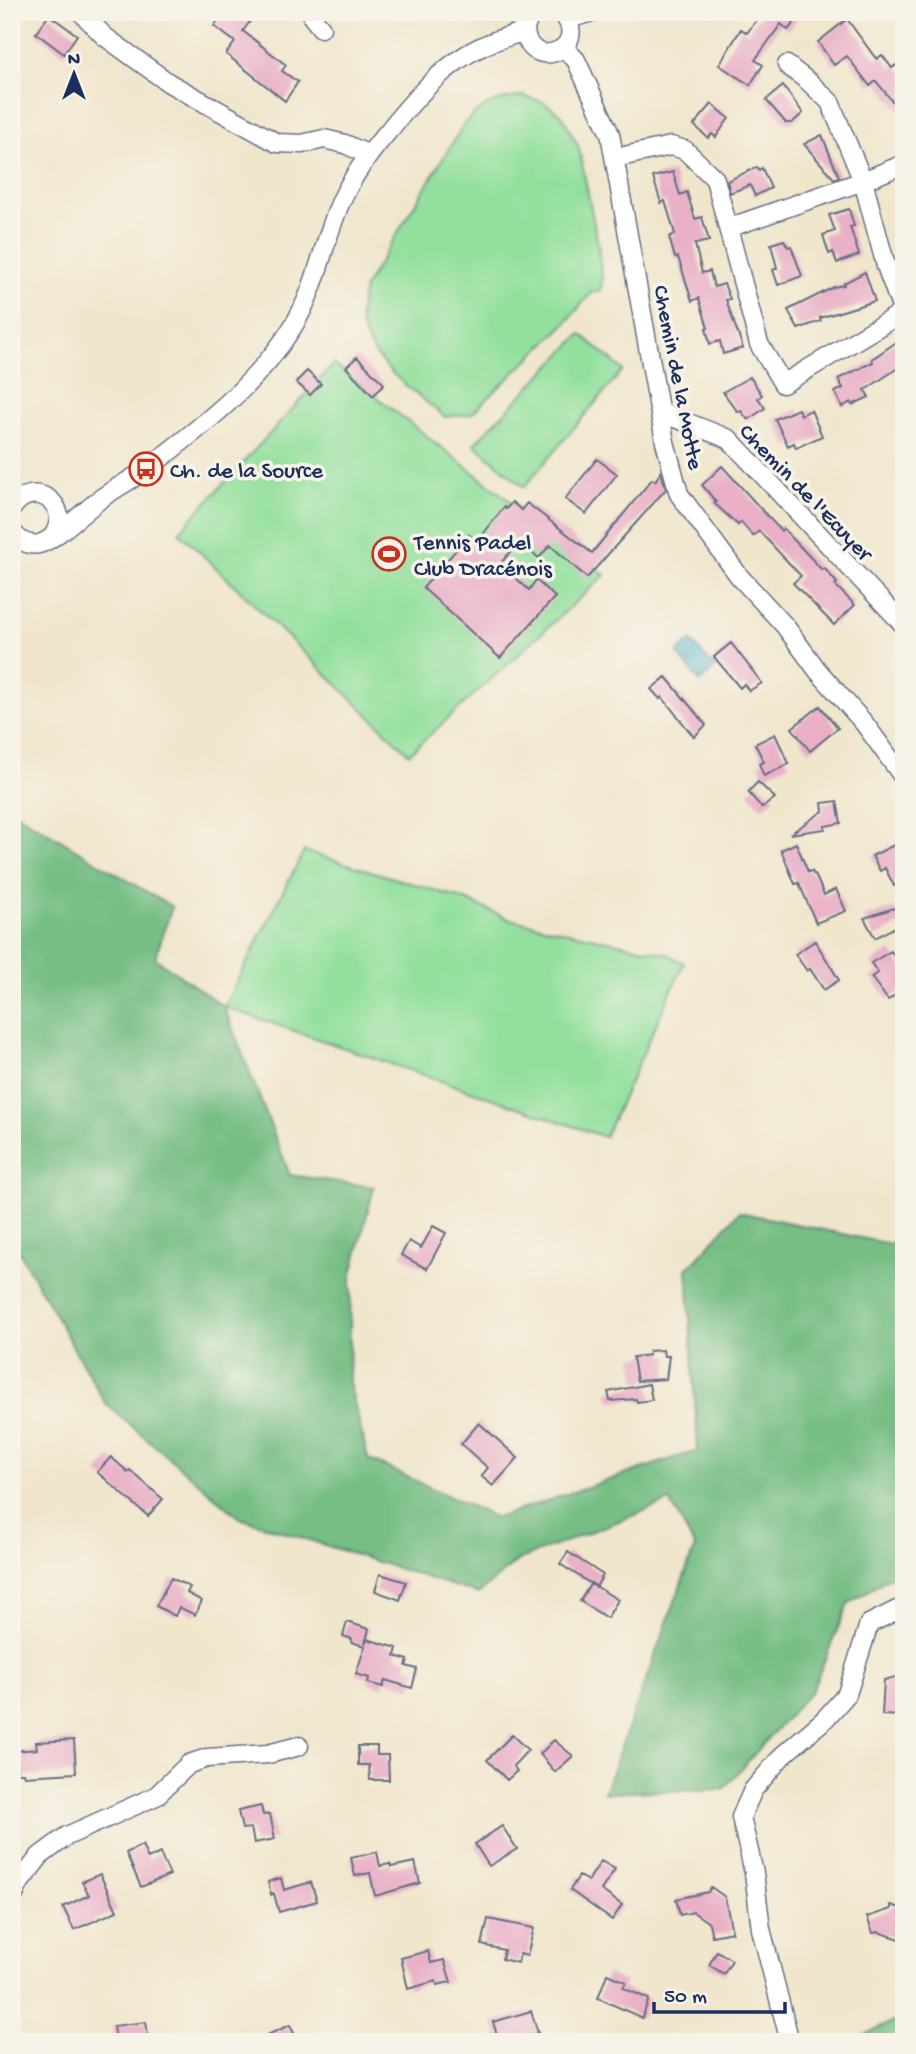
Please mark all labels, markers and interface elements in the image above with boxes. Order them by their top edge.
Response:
north arrow [38,38,108,108]
text: N [68,49,80,72]
street label: Chemin de la Motte [645,283,708,473]
street label: Chemin de l'Ecuyer [732,419,878,569]
bus stop icon: Ch. de la Source [127,450,165,488]
place label: Ch. de la Source [170,459,324,486]
place label: Tennis Padel Club Dracénois [412,531,552,584]
sports icon: Tennis Padel Club Dracénois [370,535,408,573]
scale bar [654,1970,785,2014]
text: 50 m [664,1986,707,2011]

